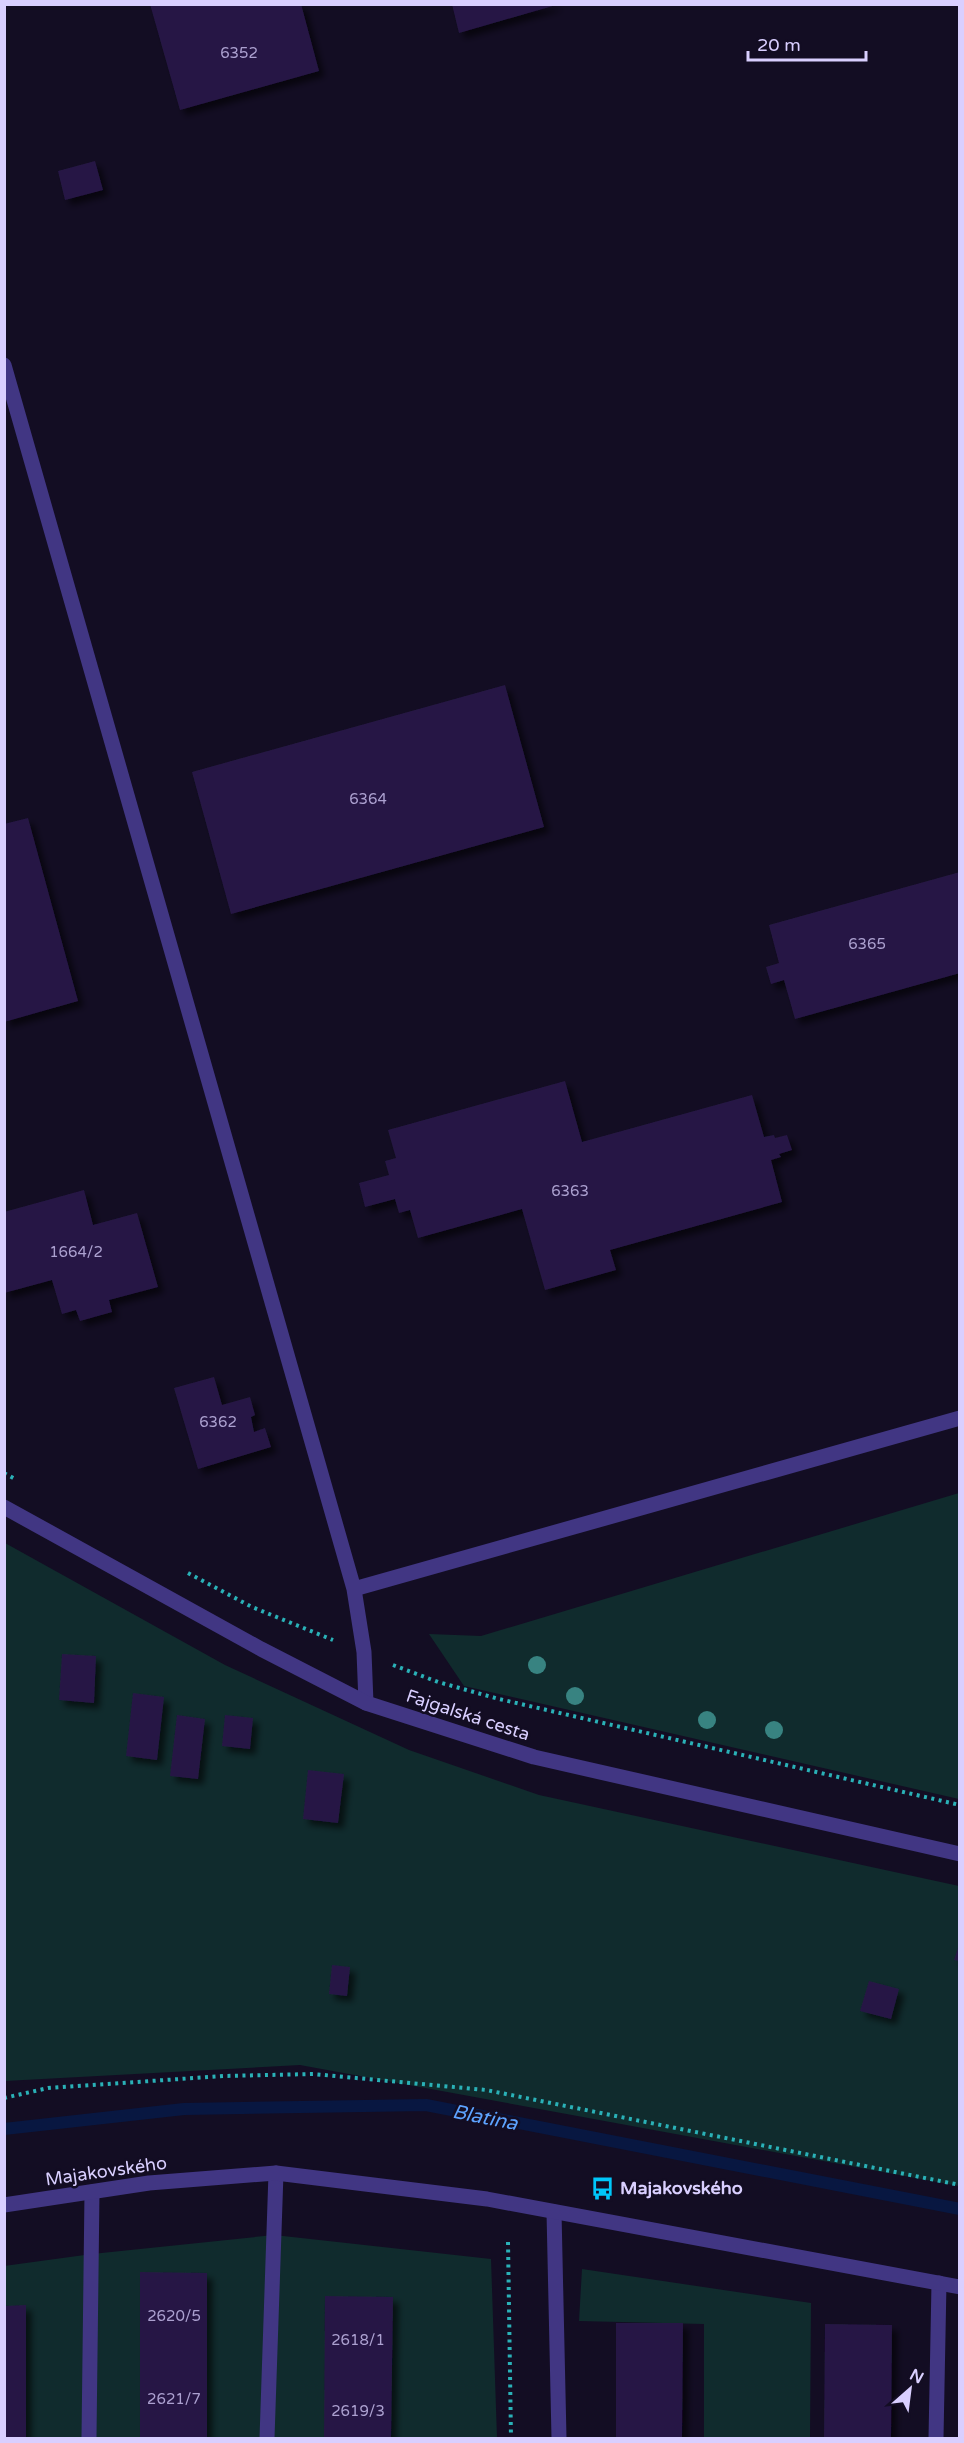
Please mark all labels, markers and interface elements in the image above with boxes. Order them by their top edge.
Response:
scale bar [748,24,866,62]
text: 20 m [757,34,801,56]
house number: 6352 [220,44,258,62]
house number: 6364 [349,790,387,808]
house number: 6365 [848,935,886,953]
house number: 6363 [551,1182,589,1200]
house number: 1664/2 [49,1243,103,1261]
house number: 6362 [199,1413,237,1431]
street label: Fajgalská cesta [403,1685,533,1745]
water label: Blatina [450,2100,520,2136]
street label: Majakovského [44,2152,168,2190]
bus stop icon: Majakovského [589,2175,615,2201]
place label: Majakovského [620,2177,743,2199]
house number: 2620/5 [147,2307,201,2325]
house number: 2618/1 [331,2331,385,2349]
north arrow [880,2359,940,2419]
text: N [906,2365,927,2388]
house number: 2621/7 [147,2390,201,2408]
house number: 2619/3 [331,2402,385,2420]

